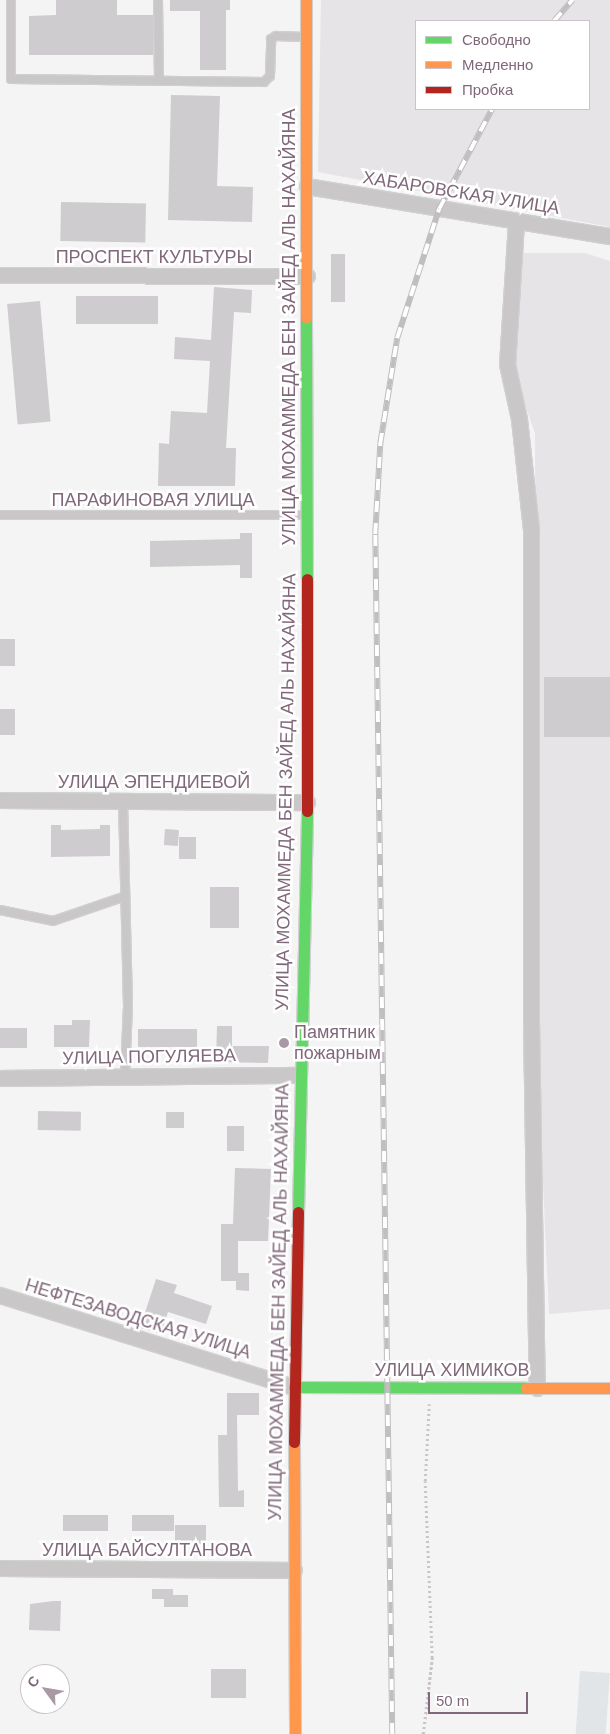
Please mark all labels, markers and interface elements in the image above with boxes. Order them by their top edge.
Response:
legend [415,20,590,110]
text: Свободно [462,31,531,48]
text: Медленно [462,56,533,73]
text: Пробка [462,81,513,98]
street label: УЛИЦА МОХАММЕДА БЕН ЗАЙЕД АЛЬ НАХАЙЯНА [278,108,300,546]
street label: ХАБАРОВСКАЯ УЛИЦА [361,167,561,219]
street label: ПРОСПЕКТ КУЛЬТУРЫ [56,246,252,268]
street label: ПАРАФИНОВАЯ УЛИЦА [51,489,255,511]
street label: УЛИЦА МОХАММЕДА БЕН ЗАЙЕД АЛЬ НАХАЙЯНА [271,573,301,1011]
street label: УЛИЦА ЭПЕНДИЕВОЙ [58,771,250,793]
place label: Памятник пожарным [294,1022,381,1064]
marker: Памятник пожарным [278,1037,290,1049]
street label: УЛИЦА ПОГУЛЯЕВА [62,1045,236,1069]
street label: УЛИЦА МОХАММЕДА БЕН ЗАЙЕД АЛЬ НАХАЙЯНА [264,1083,294,1521]
street label: НЕФТЕЗАВОДСКАЯ УЛИЦА [23,1274,253,1364]
street label: УЛИЦА ХИМИКОВ [374,1359,530,1381]
street label: УЛИЦА БАЙСУЛТАНОВА [42,1539,252,1561]
north arrow [20,1664,70,1714]
text: С [24,1673,43,1690]
scale bar [430,1682,530,1714]
text: 50 m [436,1692,469,1709]

